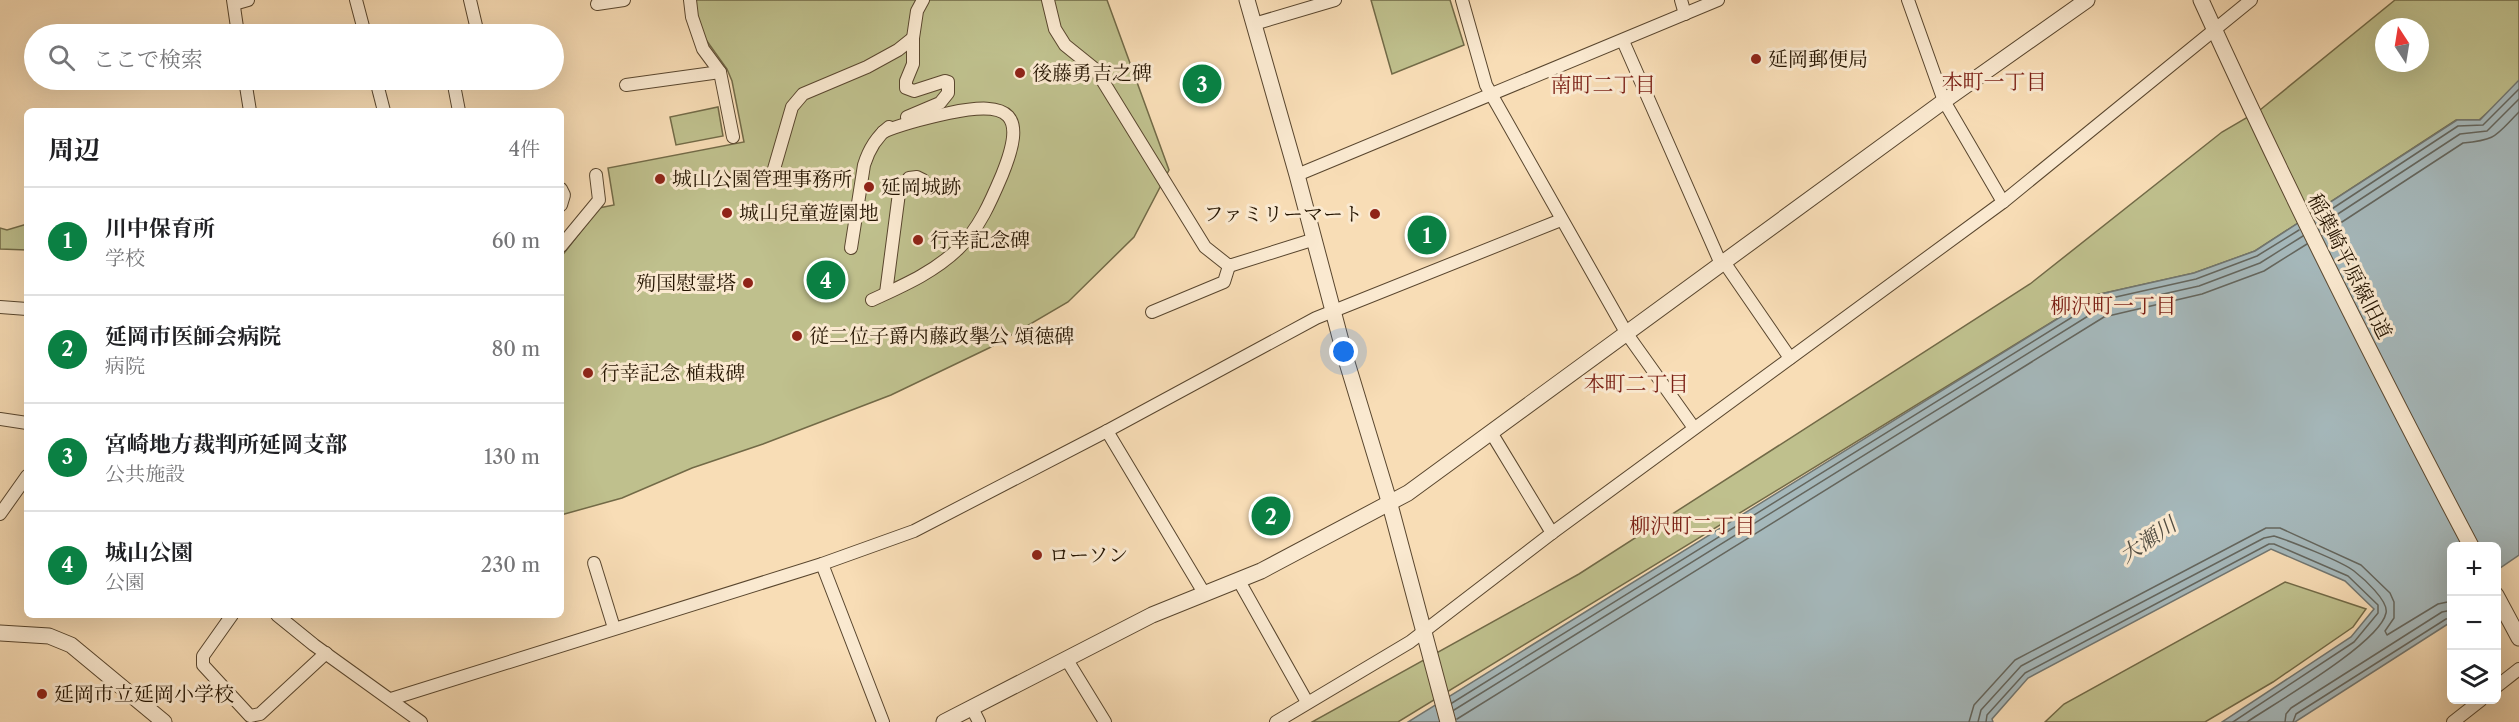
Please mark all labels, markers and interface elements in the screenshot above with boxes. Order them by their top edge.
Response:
north arrow [2375,18,2429,72]
search box [24,24,564,90]
icon: search [45,41,78,74]
text: ここで検索 [93,46,203,73]
place label: 延岡郵便局 [1768,47,1868,71]
marker: 延岡郵便局 [1749,52,1763,66]
place label: 後藤勇吉之碑 [1032,61,1152,85]
pin: 3 [1182,62,1222,106]
marker: 後藤勇吉之碑 [1013,66,1027,80]
district label: 本町一丁目 [1942,69,2047,94]
district label: 南町二丁目 [1551,72,1656,97]
text: 周辺 [48,134,100,166]
text: 4件 [508,137,540,161]
place label: 城山公園管理事務所 [672,167,852,191]
marker: 城山公園管理事務所 [653,172,667,186]
place label: 延岡城跡 [881,175,961,199]
marker: 延岡城跡 [862,180,876,194]
street label: 稲葉崎平原線旧道 [2303,189,2397,343]
place label: 城山兒童遊園地 [739,201,879,225]
place label: ファミリーマート [1203,202,1363,226]
marker: 城山兒童遊園地 [720,206,734,220]
marker: ファミリーマート [1368,207,1382,221]
pin: 1 [1408,212,1446,258]
text: 川中保育所 [105,215,215,242]
place label: 行幸記念碑 [930,228,1030,252]
text: 1 [63,229,72,253]
text: 60 m [492,229,540,253]
marker: 行幸記念碑 [911,233,925,247]
text: 学校 [105,246,145,270]
pin: 4 [806,258,846,302]
place label: 殉国慰霊塔 [636,271,736,295]
marker: 殉国慰霊塔 [741,276,755,290]
district label: 柳沢町一丁目 [2050,293,2176,318]
text: 延岡市医師会病院 [105,323,281,350]
place label: 従二位子爵内藤政擧公 頌徳碑 [809,324,1074,348]
marker: 従二位子爵内藤政擧公 頌徳碑 [790,329,804,343]
text: 2 [62,337,73,361]
text: 80 m [492,337,540,361]
your location [1329,337,1358,366]
text: 病院 [105,354,145,378]
place label: 行幸記念 植栽碑 [600,361,745,385]
marker: 行幸記念 植栽碑 [581,366,595,380]
district label: 本町二丁目 [1584,371,1689,396]
text: 宮崎地方裁判所延岡支部 [105,431,347,458]
text: 3 [62,445,73,469]
text: 130 m [484,445,540,469]
text: 公共施設 [105,462,185,486]
pin: 2 [1252,494,1290,538]
water label: 大瀬川 [2115,510,2182,568]
district label: 柳沢町二丁目 [1629,513,1755,538]
text: 城山公園 [105,539,193,566]
map controls [2447,542,2501,704]
button: + [2447,542,2501,596]
place label: ローソン [1049,543,1128,567]
marker: ローソン [1030,548,1044,562]
text: 4 [62,553,73,577]
text: 230 m [481,553,540,577]
text: 公園 [105,570,145,594]
button: − [2447,596,2501,650]
button: layers [2447,650,2501,704]
place label: 延岡市立延岡小学校 [54,682,234,706]
marker: 延岡市立延岡小学校 [35,687,49,701]

